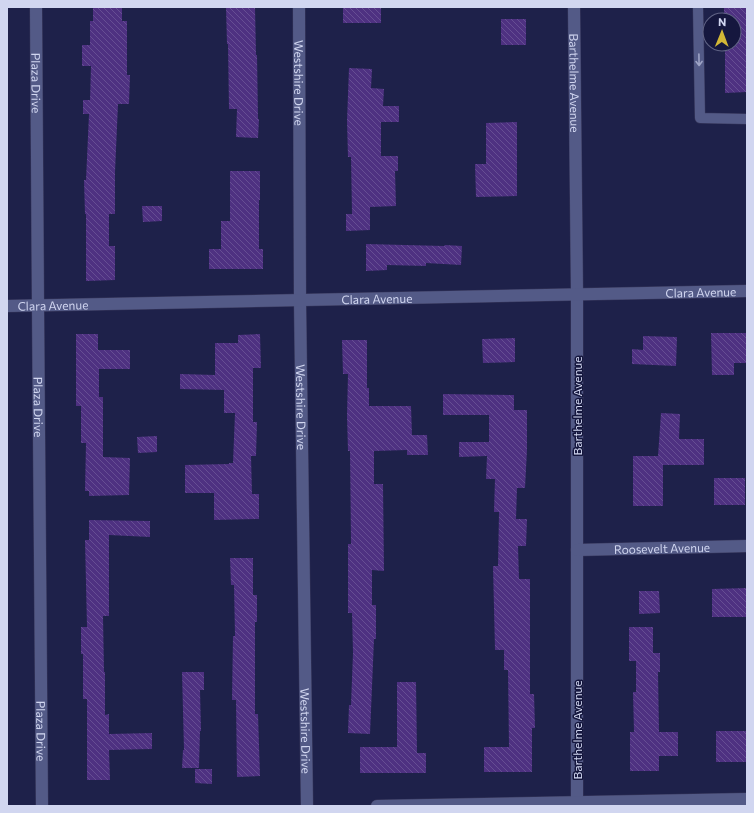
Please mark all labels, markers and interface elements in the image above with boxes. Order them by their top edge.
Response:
north arrow [702,12,742,52]
text: N [718,15,726,28]
street label: Barthelme Avenue [567,33,582,133]
street label: Westshire Drive [292,40,306,126]
street label: Plaza Drive [29,53,44,113]
one-way arrow [695,53,703,66]
street label: Clara Avenue [665,284,736,300]
street label: Clara Avenue [341,291,413,306]
street label: Clara Avenue [17,297,89,313]
street label: Barthelme Avenue [570,356,584,456]
street label: Westshire Drive [294,364,309,450]
street label: Plaza Drive [32,377,46,437]
street label: Roosevelt Avenue [614,540,710,556]
street label: Barthelme Avenue [570,680,584,780]
street label: Westshire Drive [298,688,314,774]
street label: Plaza Drive [34,701,49,761]

